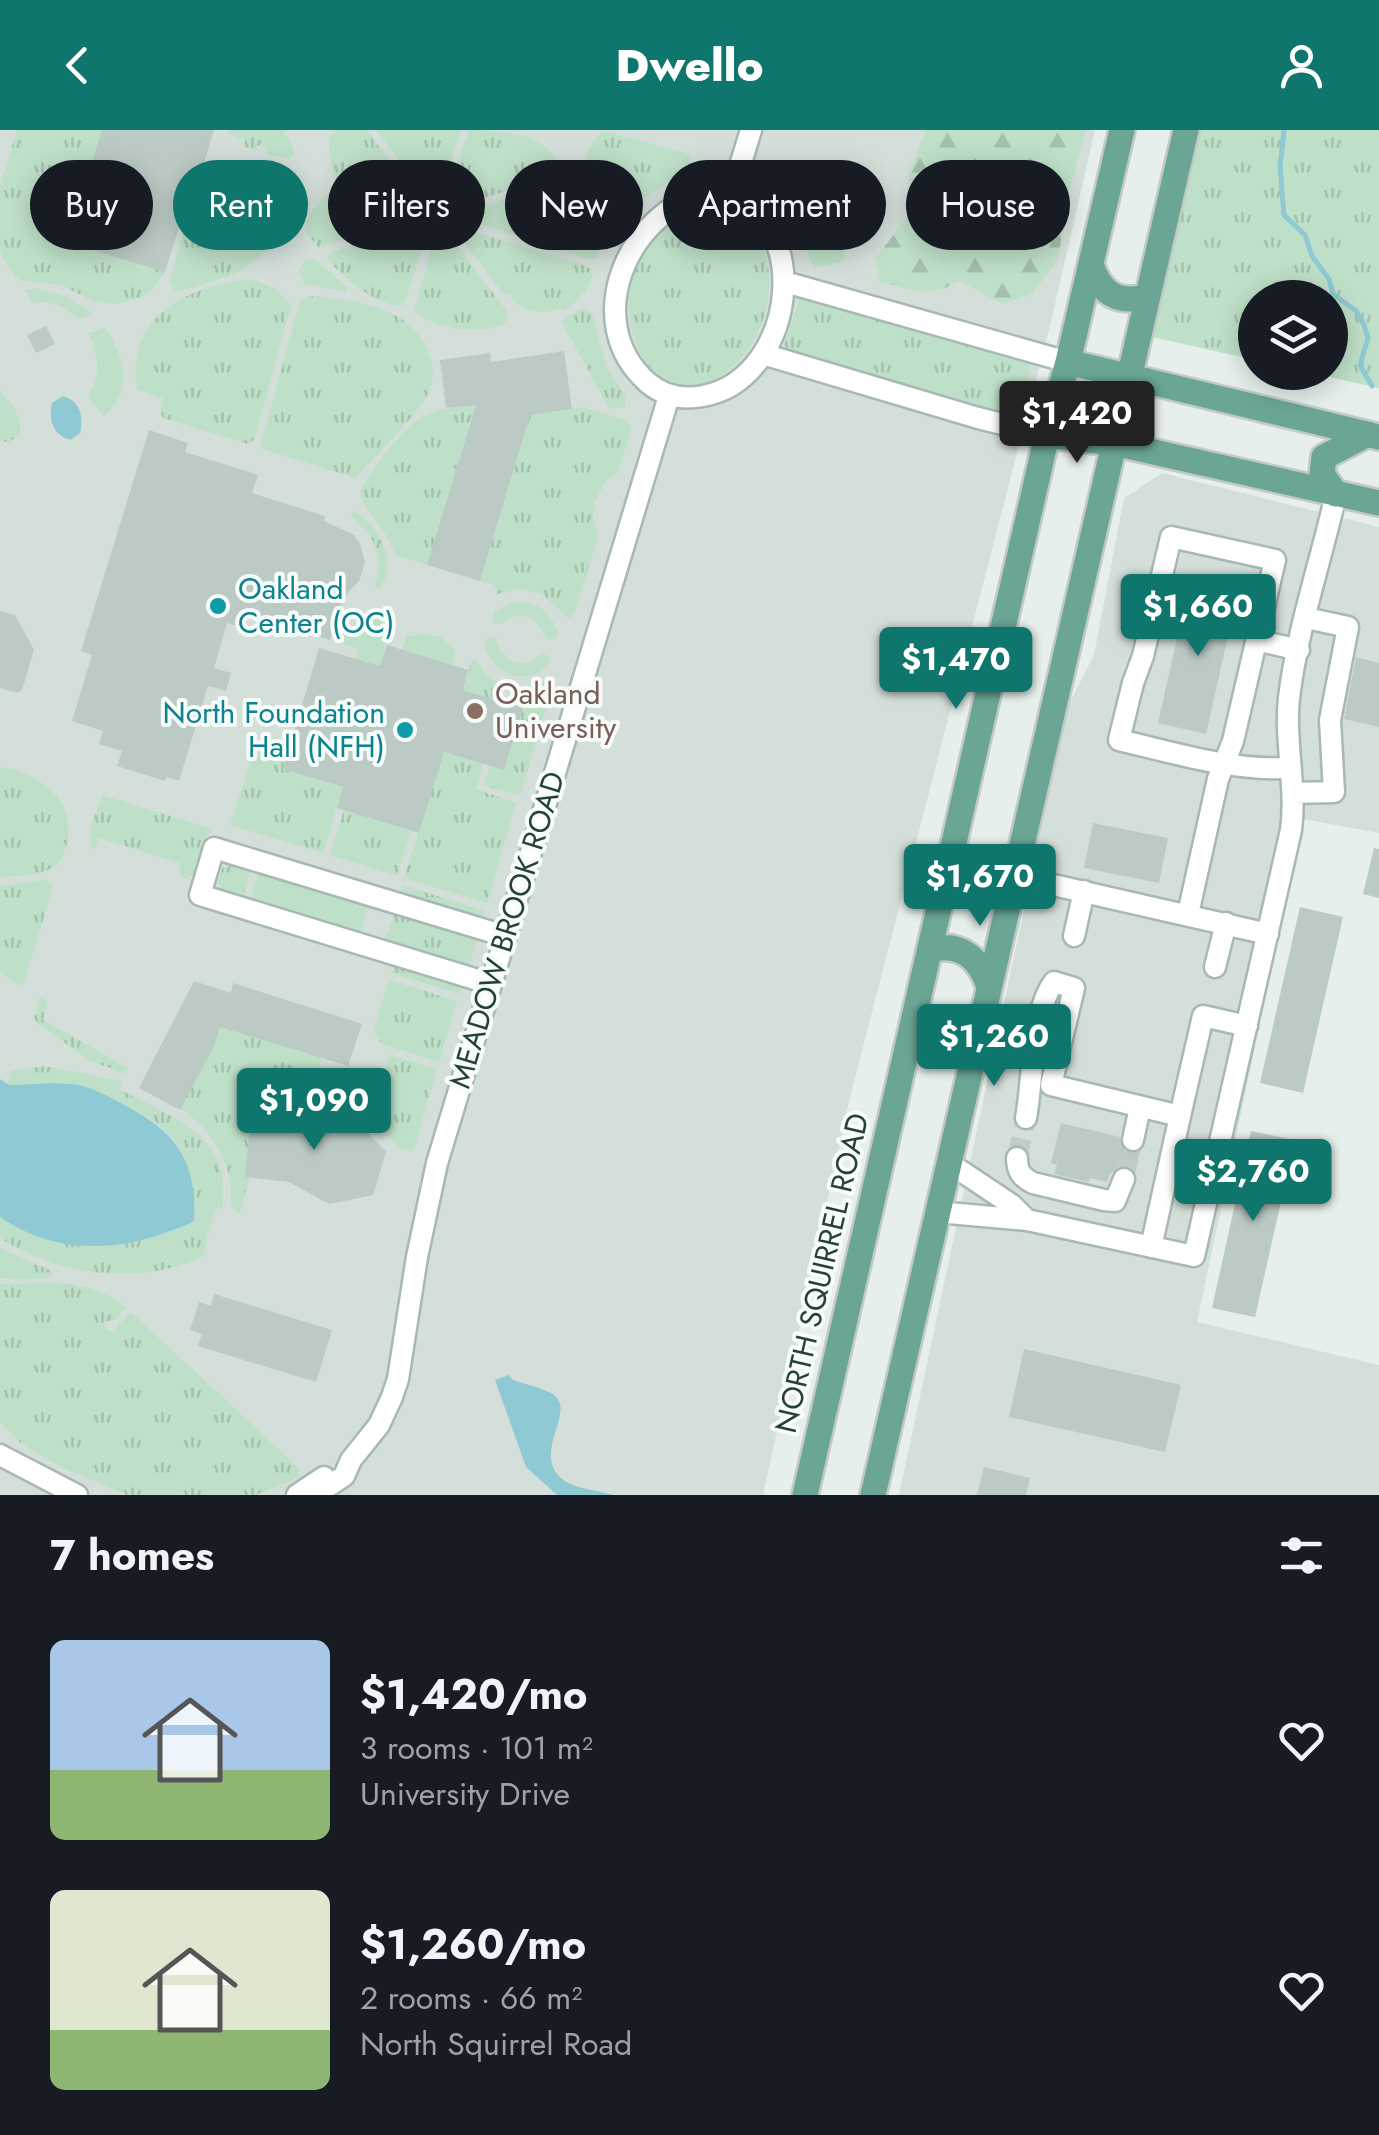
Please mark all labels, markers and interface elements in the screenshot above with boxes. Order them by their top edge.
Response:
text: Dwello [615,33,764,98]
icon: back [50,38,105,93]
icon: person [1274,38,1329,93]
chip: Buy [30,160,153,250]
chip: Rent [173,160,308,250]
chip: Filters [328,160,485,250]
chip: New [505,160,643,250]
chip: Apartment [663,160,886,250]
chip: House [906,160,1070,250]
map controls [1238,280,1348,390]
button: layers [1238,280,1348,390]
pin: $1,420 [996,381,1158,466]
text: $1,420 [1021,390,1133,436]
place label: Oakland Center (OC) [238,567,395,644]
pin: $1,660 [1117,574,1279,659]
text: $1,660 [1143,583,1253,629]
marker: Oakland Center (OC) [207,595,229,617]
pin: $1,470 [875,627,1037,712]
text: $1,470 [901,636,1011,682]
place label: Oakland University [495,672,617,749]
place label: North Foundation Hall (NFH) [162,691,385,768]
marker: Oakland University [464,700,486,722]
marker: North Foundation Hall (NFH) [394,719,416,741]
street label: MEADOW BROOK ROAD [438,766,575,1094]
pin: $1,670 [899,844,1061,929]
text: $1,670 [926,853,1034,899]
pin: $1,260 [913,1004,1075,1089]
text: $1,260 [939,1013,1049,1059]
pin: $1,090 [233,1068,395,1153]
text: $1,090 [259,1077,369,1123]
street label: NORTH SQUIRREL ROAD [764,1109,879,1437]
pin: $2,760 [1172,1139,1334,1224]
text: $2,760 [1196,1148,1310,1194]
text: 7 homes [50,1525,214,1586]
icon: filters [1274,1528,1329,1583]
text: $1,420/mo [360,1664,588,1725]
icon: home [130,1680,250,1800]
icon: heart [1274,1713,1329,1768]
text: 3 rooms · 101 m² [360,1725,593,1771]
text: University Drive [360,1771,570,1817]
text: $1,260/mo [360,1914,586,1975]
icon: home [130,1930,250,2050]
icon: heart [1274,1963,1329,2018]
text: 2 rooms · 66 m² [360,1975,582,2021]
text: North Squirrel Road [360,2021,632,2067]

